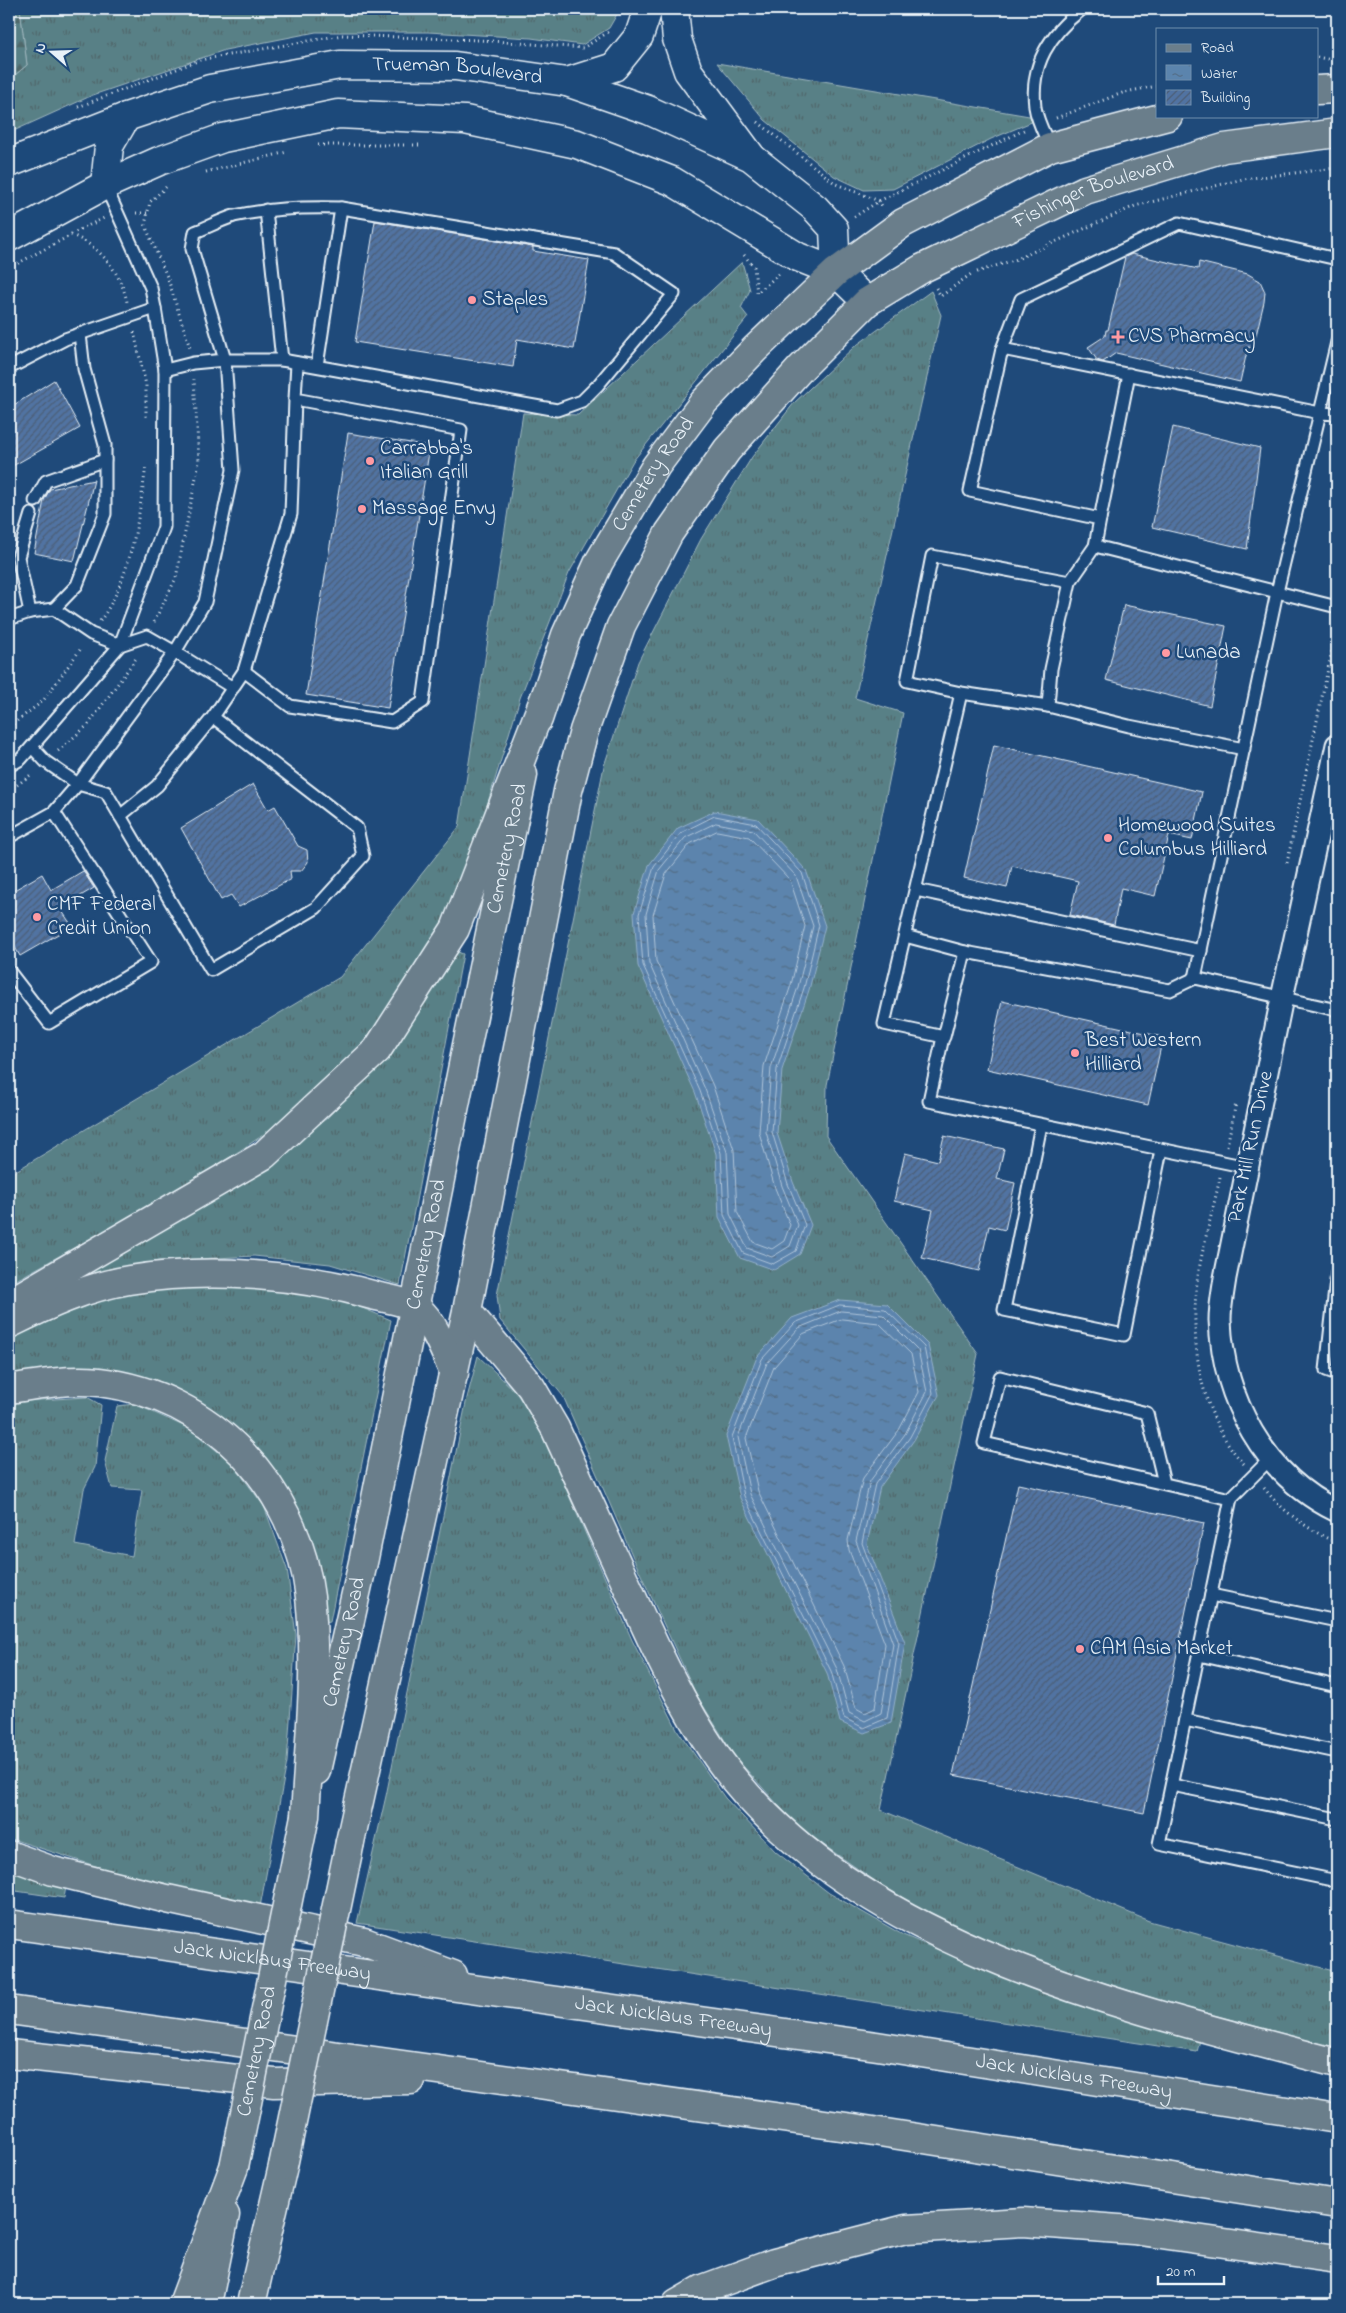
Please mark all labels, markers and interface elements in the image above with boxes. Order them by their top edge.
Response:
north arrow [28,28,78,78]
legend [1156,28,1318,118]
text: Road [1201,37,1234,59]
text: N [30,40,53,56]
street label: Trueman Boulevard [372,50,544,93]
text: Water [1201,63,1237,85]
text: Building [1200,87,1250,110]
street label: Fishinger Boulevard [1007,149,1178,238]
place label: Staples [482,285,548,315]
marker: Staples [466,294,478,306]
place label: CVS Pharmacy [1128,322,1256,354]
marker: CVS Pharmacy [1112,331,1124,343]
street label: Cemetery Road [605,411,703,538]
place label: Carrabba's Italian Grill [380,434,473,488]
marker: Carrabba's Italian Grill [364,455,376,467]
place label: Massage Envy [372,494,496,526]
marker: Massage Envy [356,503,368,515]
place label: Lunada [1176,638,1241,668]
marker: Lunada [1160,647,1172,659]
street label: Cemetery Road [480,781,536,917]
place label: Homewood Suites Columbus Hilliard [1118,811,1276,865]
marker: Homewood Suites Columbus Hilliard [1102,832,1114,844]
place label: CMF Federal Credit Union [47,890,156,944]
marker: CMF Federal Credit Union [31,911,43,923]
place label: Best Western Hilliard [1084,1026,1201,1080]
marker: Best Western Hilliard [1069,1047,1081,1059]
street label: Park Mill Run Drive [1220,1067,1282,1226]
street label: Cemetery Road [399,1177,455,1312]
street label: Cemetery Road [316,1574,374,1710]
place label: CAM Asia Market [1090,1634,1233,1664]
marker: CAM Asia Market [1074,1643,1086,1655]
street label: Jack Nicklaus Freeway [172,1932,373,1992]
street label: Cemetery Road [230,1983,285,2119]
street label: Jack Nicklaus Freeway [573,1989,774,2048]
street label: Jack Nicklaus Freeway [973,2047,1175,2110]
scale bar [1158,2253,1225,2285]
text: 20 m [1166,2261,1196,2283]

